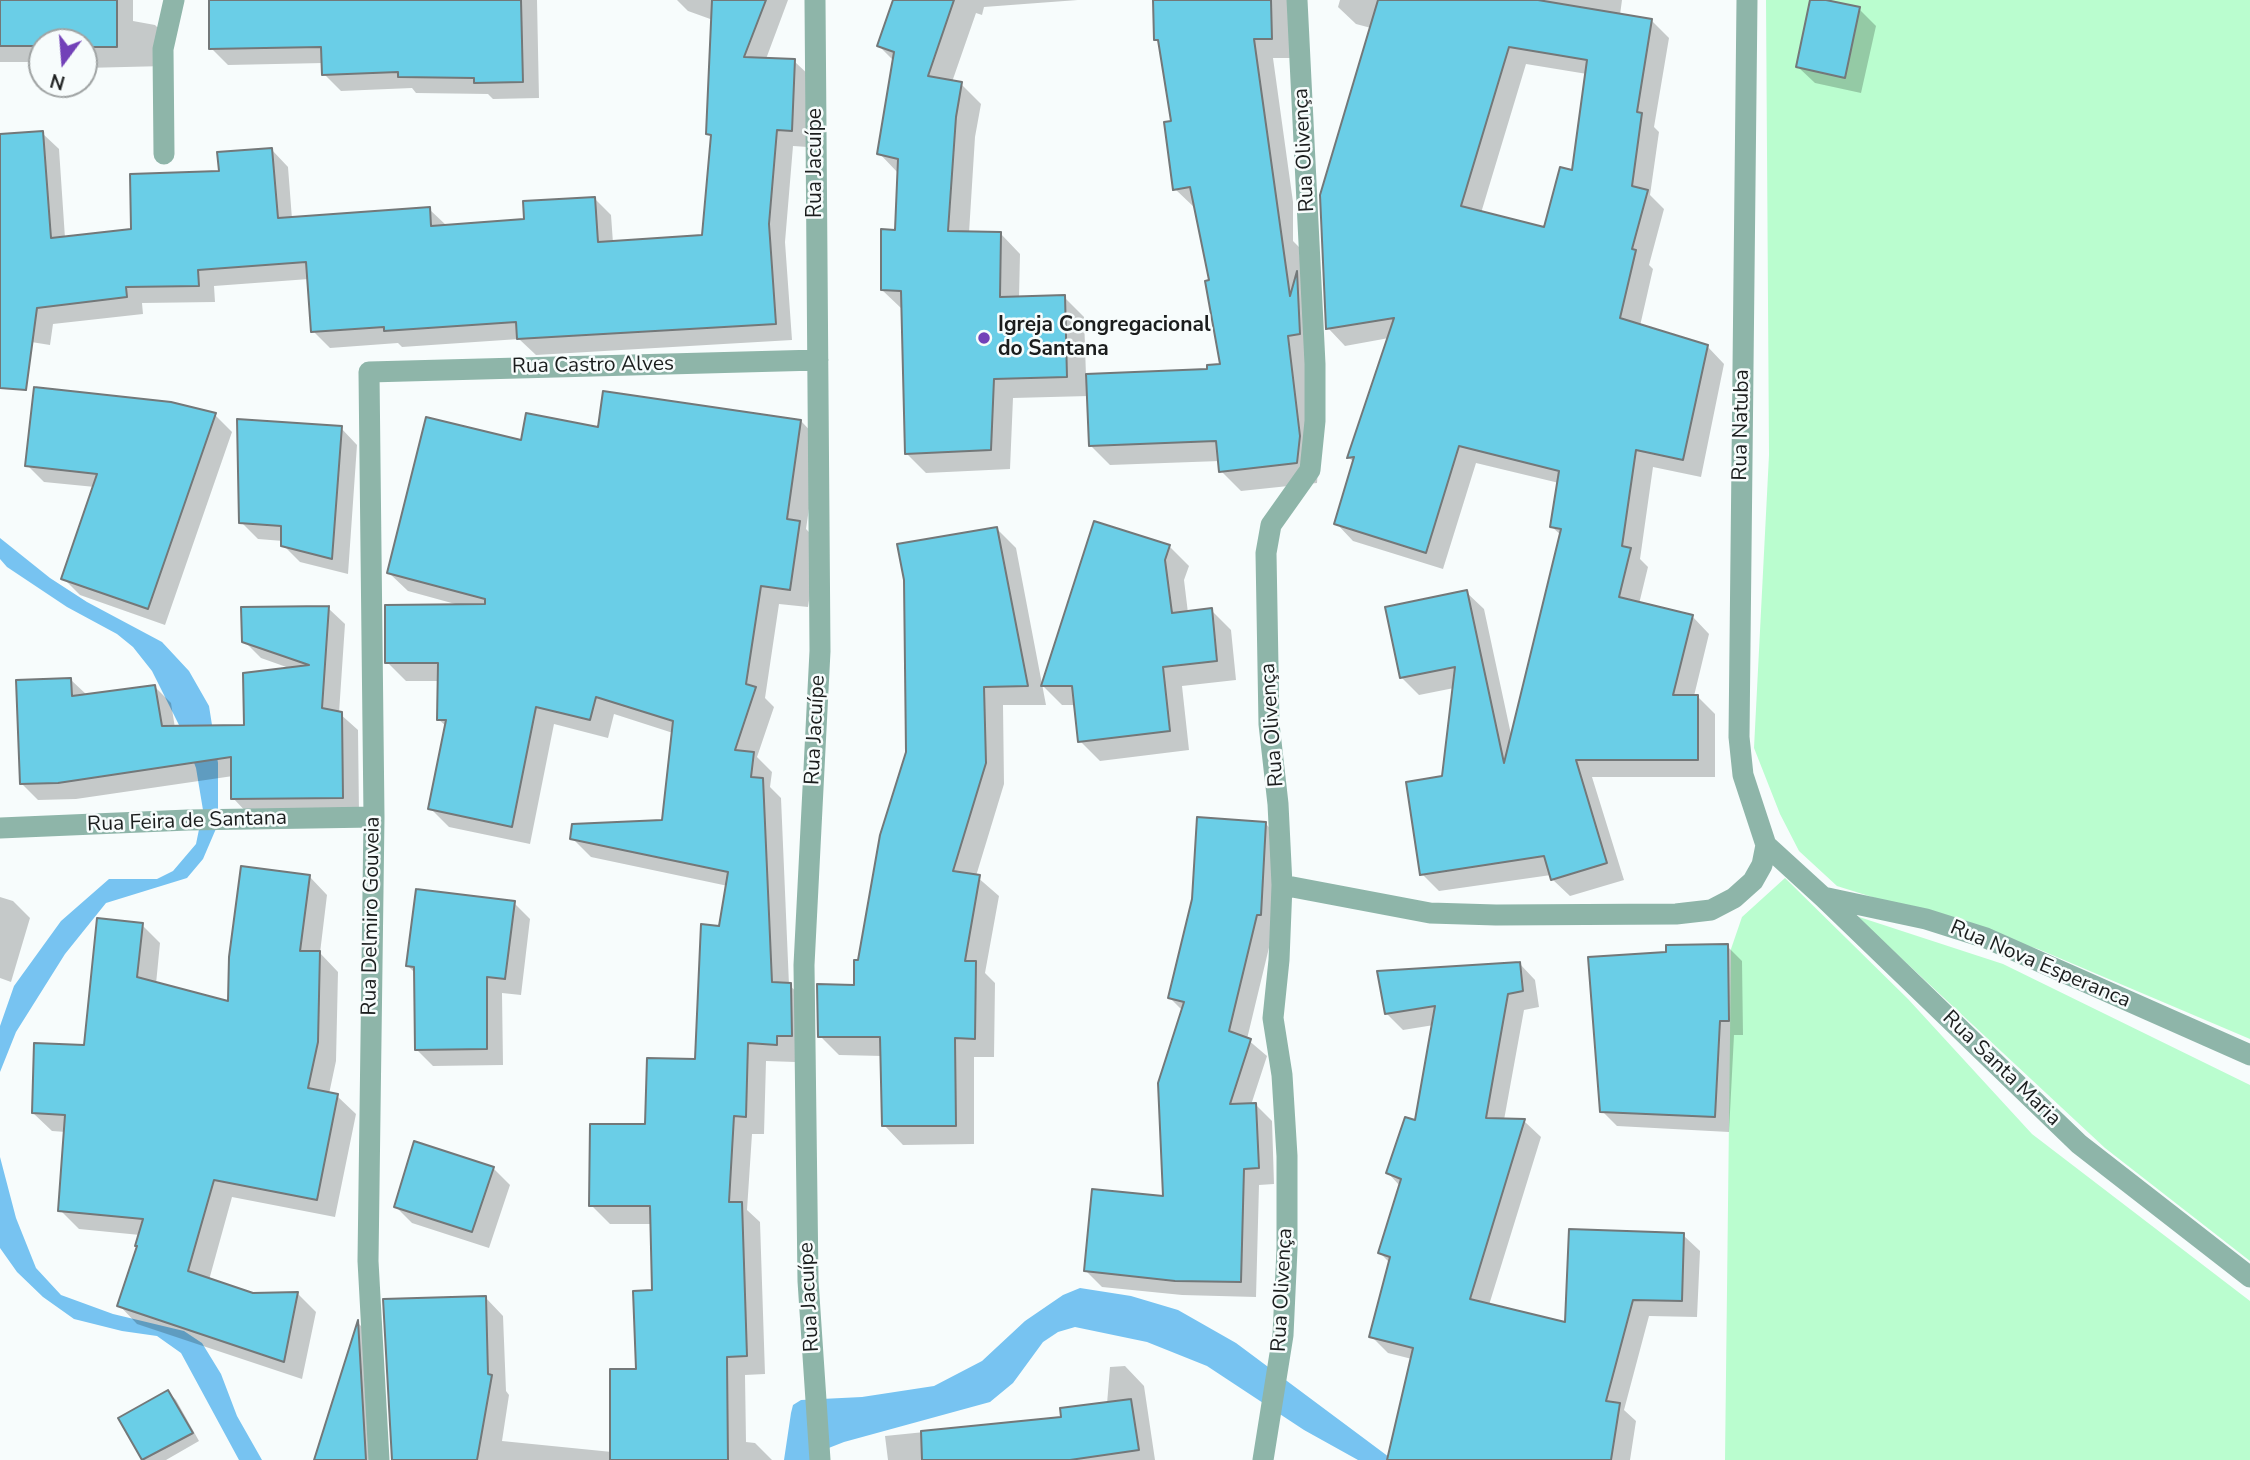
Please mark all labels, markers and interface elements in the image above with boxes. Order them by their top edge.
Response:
north arrow [28,28,98,98]
text: N [47,67,68,96]
street label: Rua Olivença [1289,87,1321,213]
street label: Rua Jacuípe [803,108,829,218]
place label: Igreja Congregacional do Santana [998,313,1211,363]
marker: Igreja Congregacional do Santana [976,330,992,346]
street label: Rua Castro Alves [512,352,674,380]
street label: Rua Natuba [1728,369,1756,481]
street label: Rua Olivença [1256,662,1290,788]
street label: Rua Jacuípe [801,674,831,786]
street label: Rua Feira de Santana [87,806,287,838]
street label: Rua Delmiro Gouveia [358,816,386,1016]
street label: Rua Nova Esperanca [1946,916,2134,1014]
street label: Rua Santa Maria [1937,1006,2065,1132]
street label: Rua Olivença [1267,1227,1299,1353]
street label: Rua Jacuípe [795,1241,825,1353]

